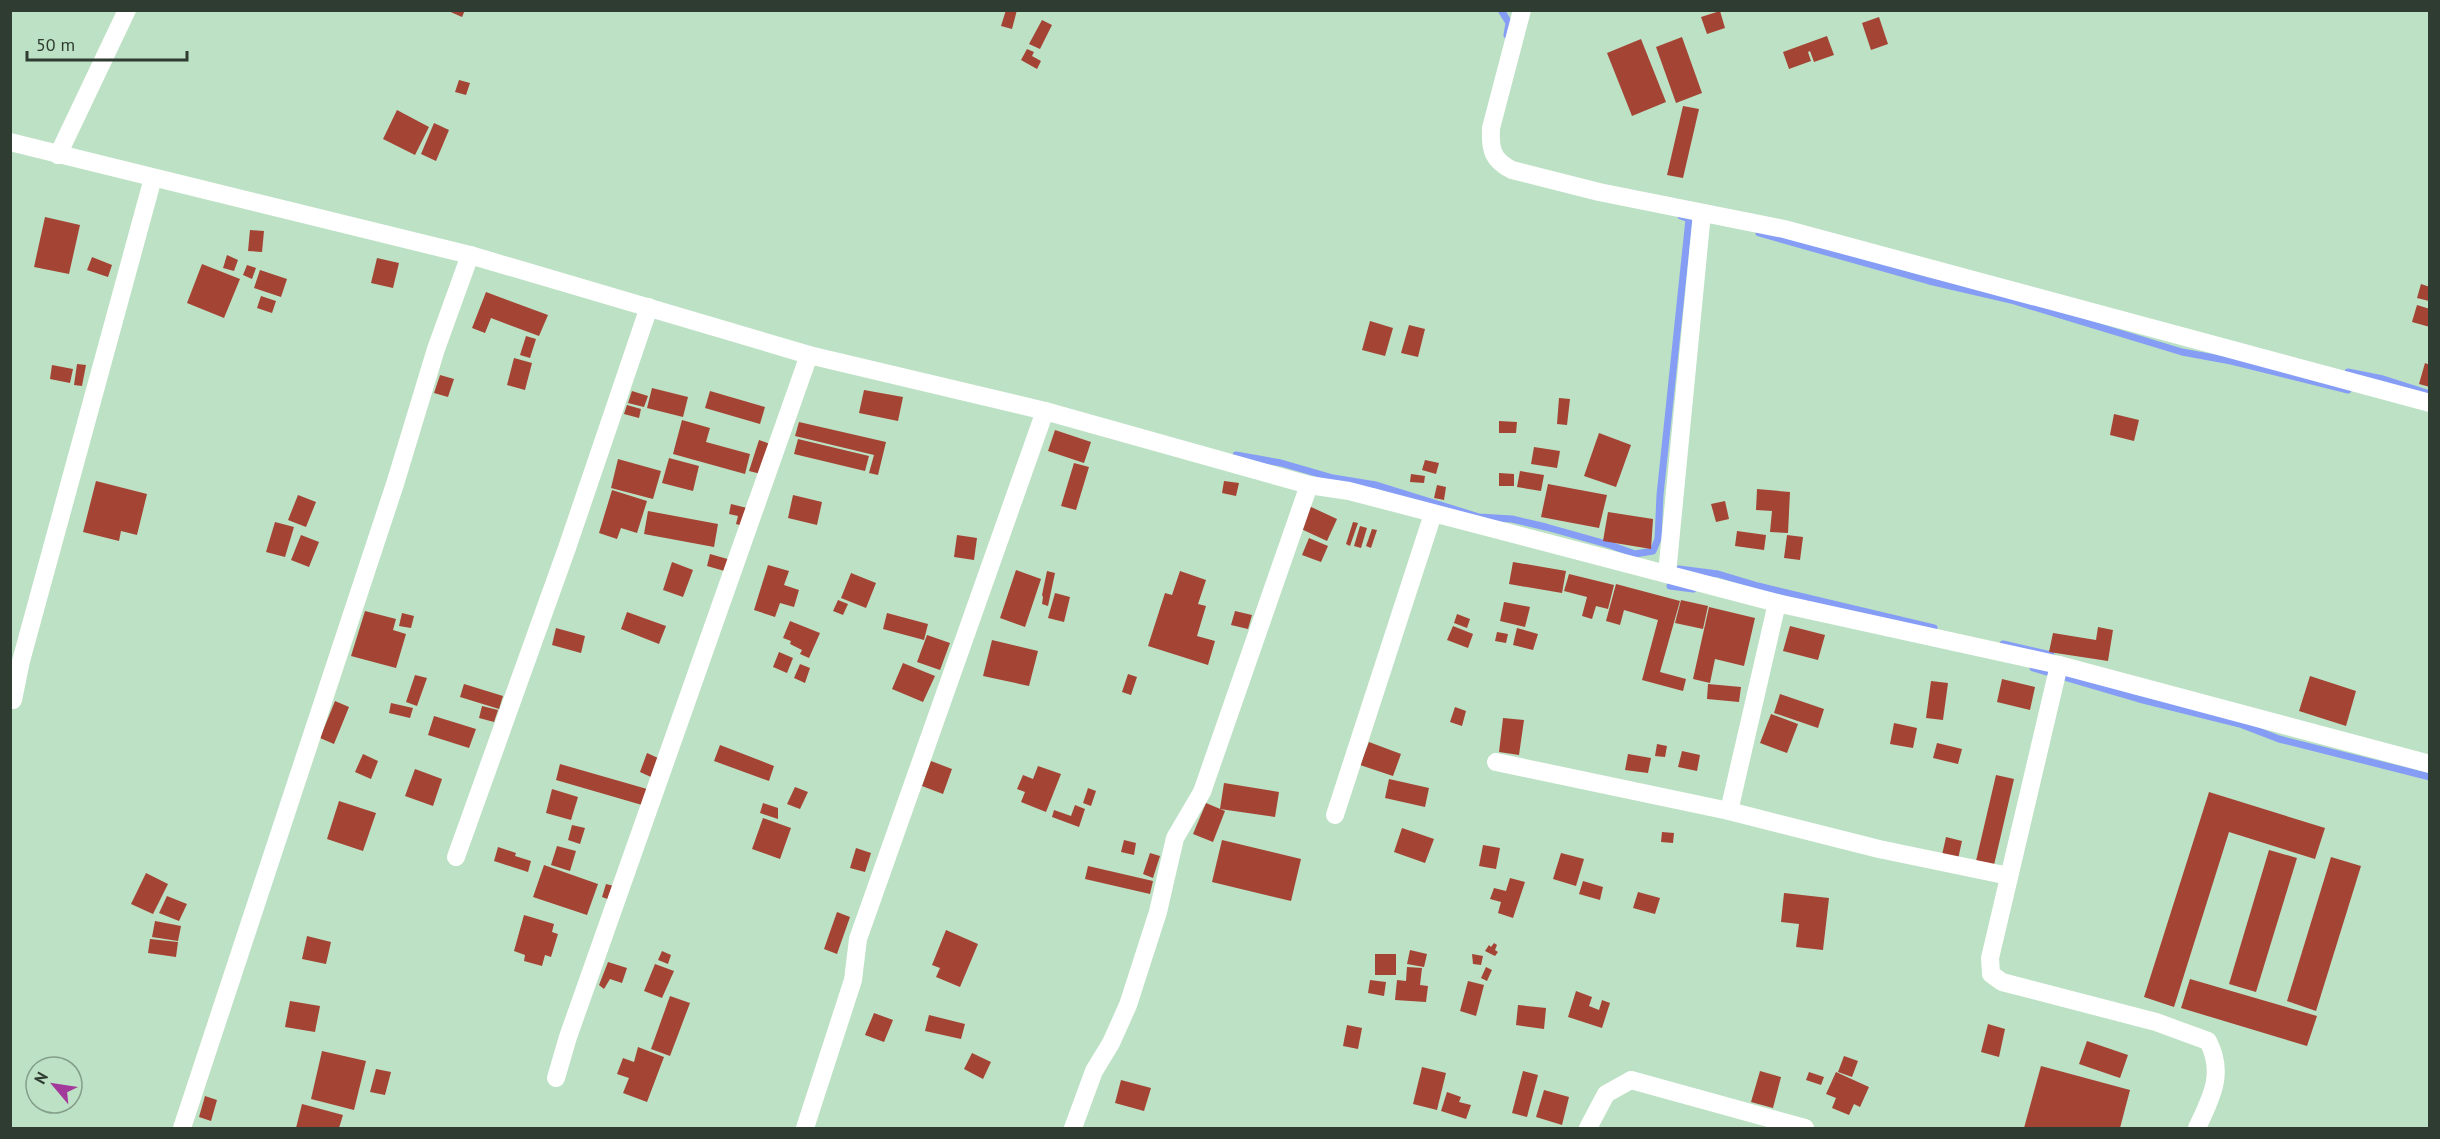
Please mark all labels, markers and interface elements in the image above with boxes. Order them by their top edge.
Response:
scale bar [27,24,188,62]
text: 50 m [36,33,75,56]
north arrow [24,1055,84,1115]
text: N [30,1068,52,1087]

